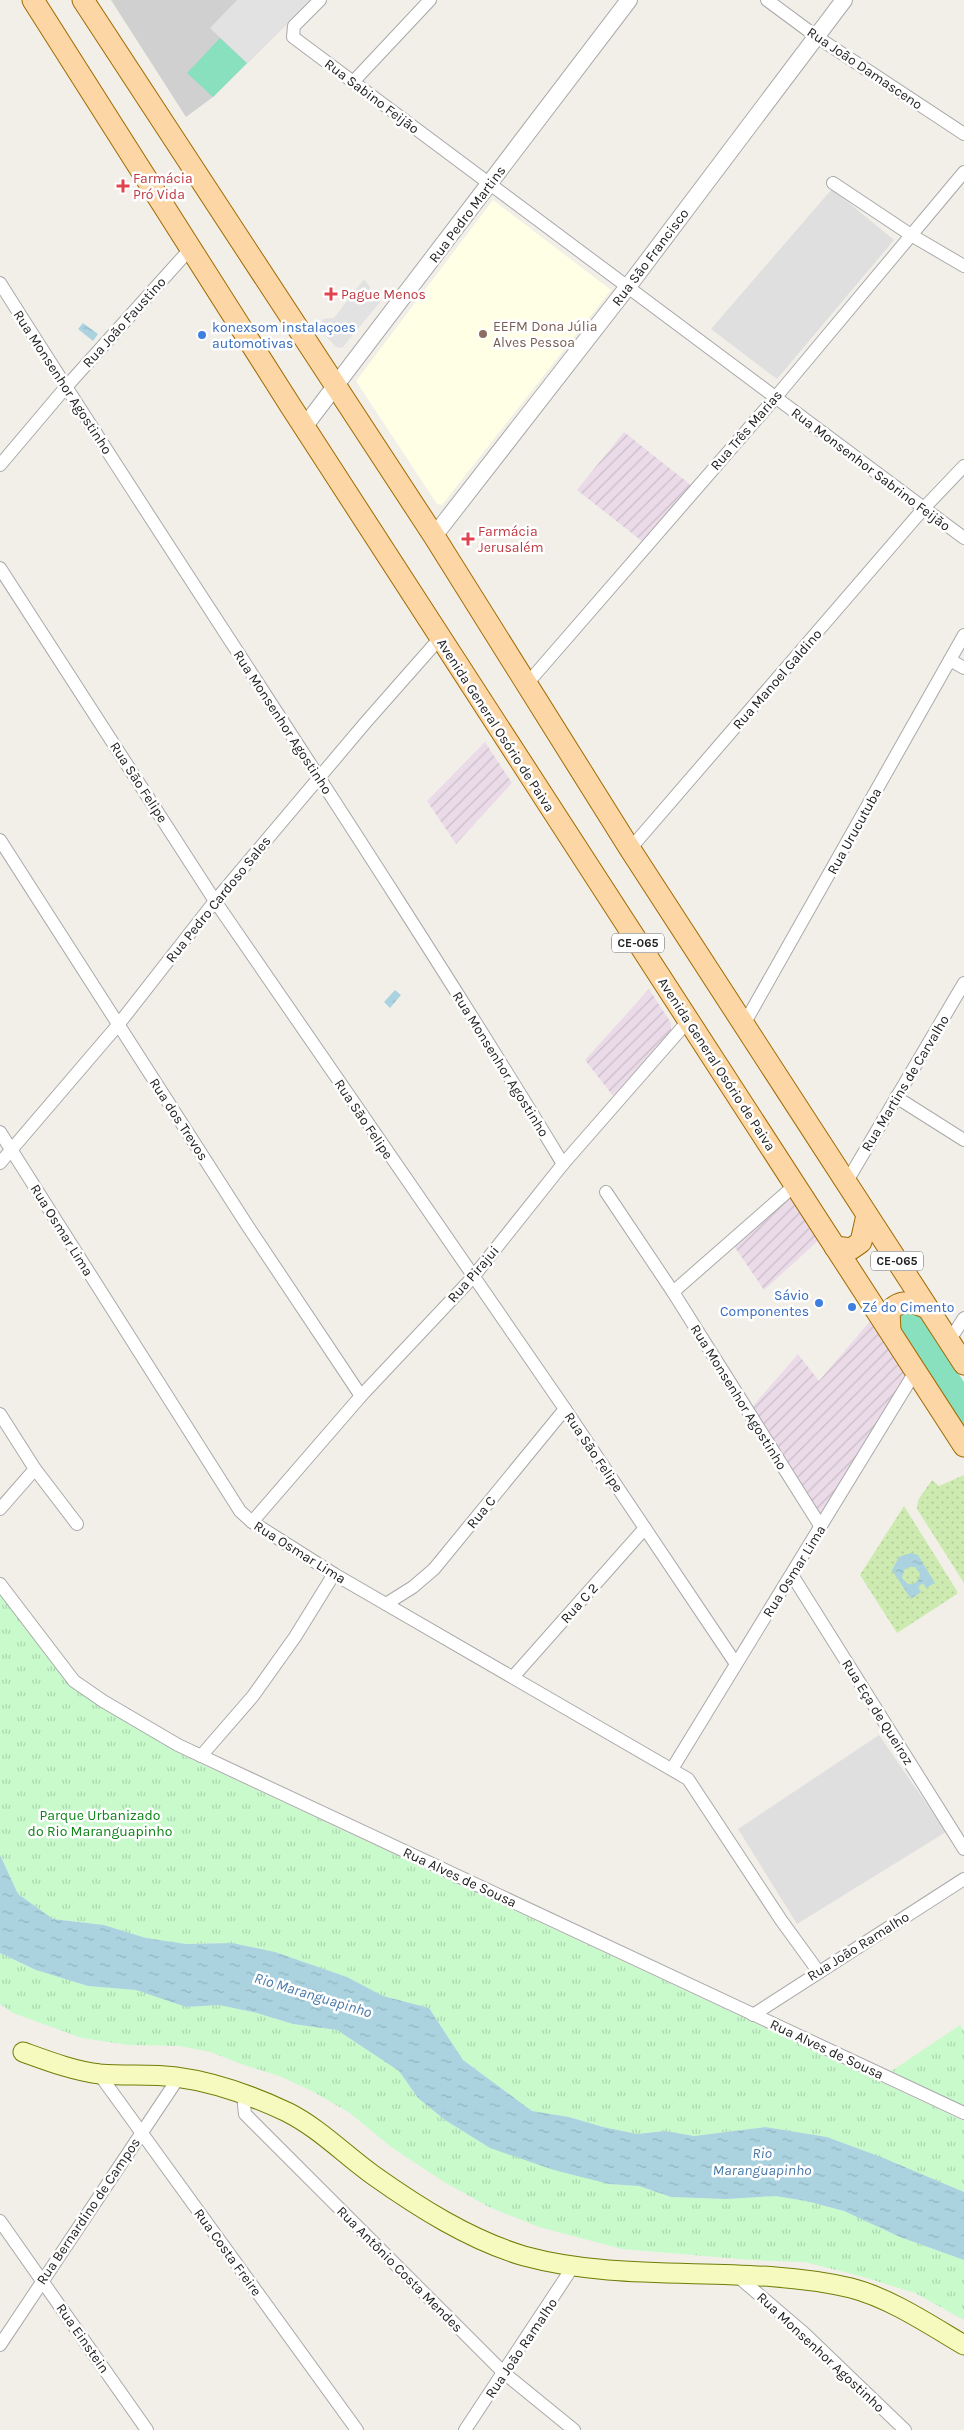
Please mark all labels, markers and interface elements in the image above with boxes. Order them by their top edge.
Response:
street label: Rua João Damasceno [804,23,926,113]
street label: Rua Sabino Feijão [321,55,422,138]
street label: Rua Pedro Martins [425,162,509,266]
place label: Farmácia Pró Vida [133,170,193,203]
marker: Farmácia Pró Vida [117,180,129,192]
street label: Rua São Francisco [608,205,693,309]
street label: Rua João Faustino [79,273,170,371]
place label: Pague Menos [341,286,426,303]
marker: Pague Menos [325,288,337,300]
street label: Rua Monsenhor Agostinho [10,307,116,458]
place label: EEFM Dona Júlia Alves Pessoa [493,318,598,351]
place label: konexsom instalaçoes automotivas [212,319,356,352]
marker: EEFM Dona Júlia Alves Pessoa [477,328,489,340]
marker: konexsom instalaçoes automotivas [196,329,208,341]
street label: Rua Três Marias [707,387,786,474]
street label: Rua Monsenhor Sabrino Feijão [788,404,954,535]
place label: Farmácia Jerusalém [478,523,544,556]
marker: Farmácia Jerusalém [462,533,474,545]
street label: Rua Manoel Galdino [729,626,826,733]
street label: Avenida General Osório de Paiva [433,635,558,815]
street label: Rua Monsenhor Agostinho [230,647,336,798]
street label: Rua São Felipe [106,739,171,826]
street label: Rua Urucutuba [824,785,885,877]
street label: Rua Pedro Cardoso Sales [162,833,275,966]
road number: CE-065 [612,934,664,952]
street label: Avenida General Osório de Paiva [654,974,779,1154]
street label: Rua Monsenhor Agostinho [449,988,552,1140]
street label: Rua Martins de Carvalho [858,1012,953,1155]
street label: Rua dos Trevos [146,1075,212,1164]
street label: Rua São Felipe [331,1076,397,1163]
street label: Rua Osmar Lima [26,1181,97,1279]
street label: Rua Pirajui [444,1242,503,1306]
road number: CE-065 [871,1252,923,1270]
place label: Sávio Componentes [720,1287,809,1320]
marker: Sávio Componentes [813,1297,825,1309]
place label: Zé do Cimento [862,1299,954,1316]
marker: Zé do Cimento [846,1301,858,1313]
street label: Rua Monsenhor Agostinho [687,1321,790,1473]
street label: Rua São Felipe [561,1409,627,1496]
street label: Rua C [463,1493,500,1532]
street label: Rua Osmar Lima [251,1517,349,1588]
street label: Rua Osmar Lima [759,1522,830,1620]
street label: Rua C 2 [557,1580,602,1627]
street label: Rua Eça de Queiroz [838,1656,917,1768]
park label: Parque Urbanizado do Rio Maranguapinho [28,1807,172,1840]
street label: Rua Alves de Sousa [400,1844,519,1911]
street label: Rua João Ramalho [804,1908,912,1985]
water label: Rio Maranguapinho [252,1969,374,2022]
street label: Rua Alves de Sousa [767,2016,886,2083]
street label: Rua Bernardino de Campos [33,2135,144,2288]
water label: Rio Maranguapinho [713,2144,812,2179]
street label: Rua Antônio Costa Mendes [333,2203,466,2336]
street label: Rua Costa Freire [190,2205,265,2299]
street label: Rua Monsenhor Agostinho [753,2289,888,2416]
street label: Rua João Ramalho [482,2295,561,2402]
street label: Rua Einstein [52,2300,113,2376]

